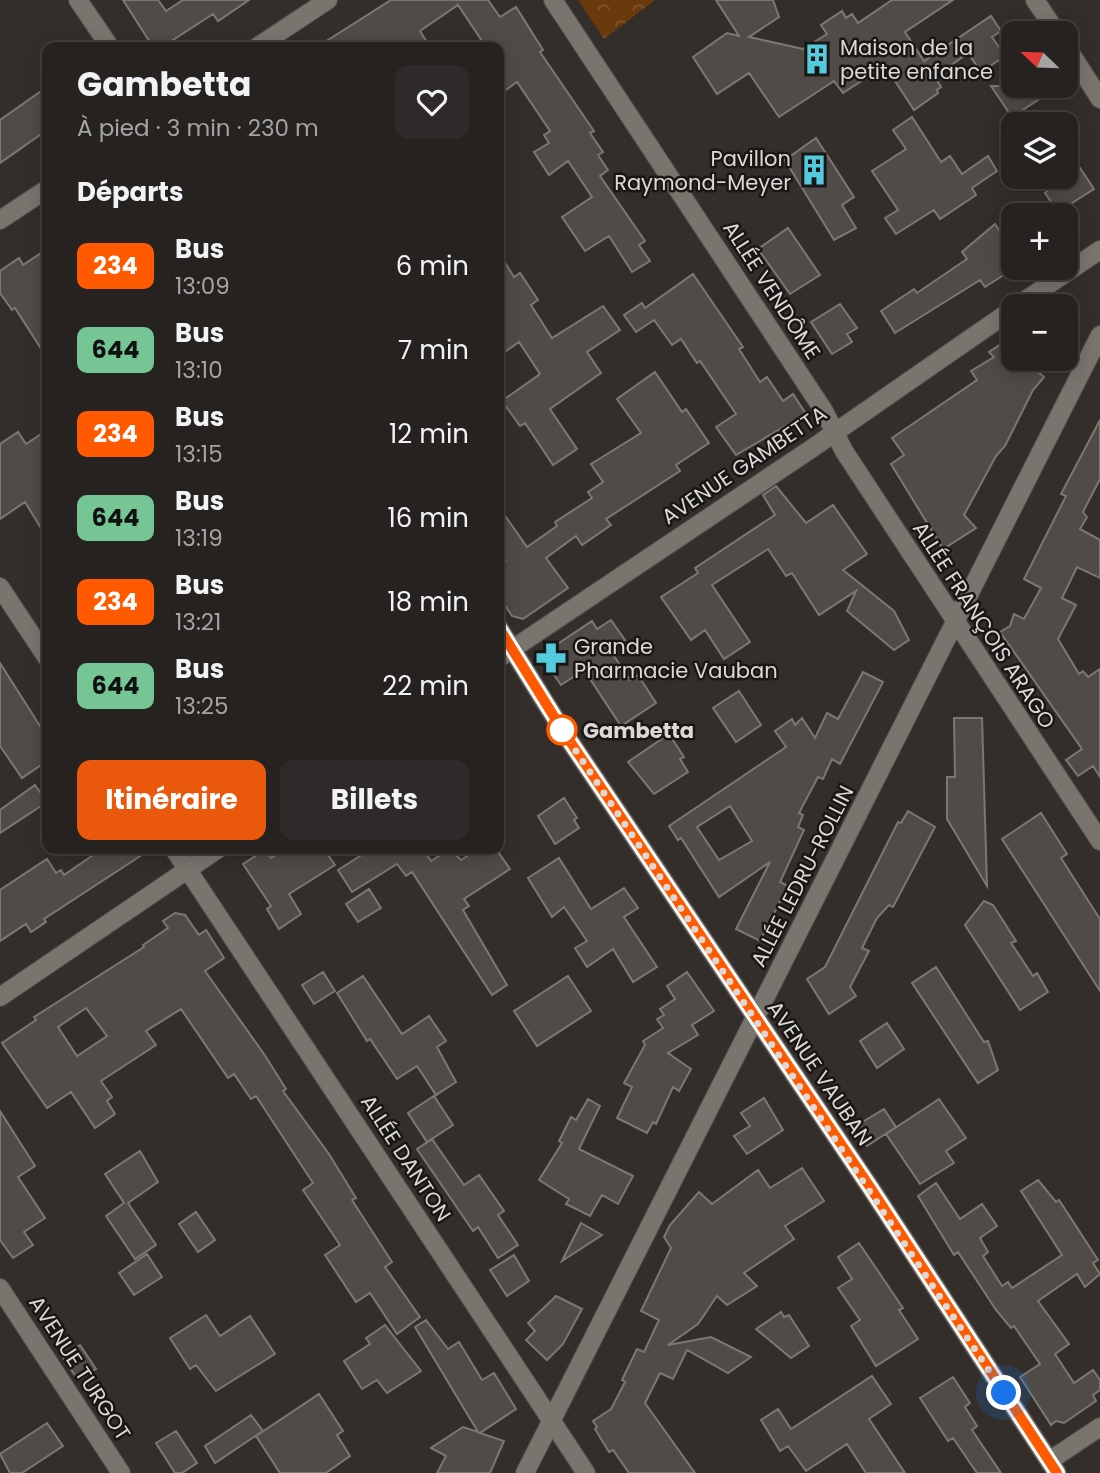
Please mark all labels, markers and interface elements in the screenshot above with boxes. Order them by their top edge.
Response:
north arrow [1001,21,1078,98]
map controls [1001,21,1078,371]
place label: Maison de la petite enfance [840,33,993,86]
building icon: Maison de la petite enfance [800,42,834,76]
text: Gambetta [77,61,251,108]
button: heart [395,65,469,139]
text: À pied · 3 min · 230 m [77,112,319,144]
button: layers [1001,112,1078,189]
place label: Pavillon Raymond-Meyer [614,144,791,197]
building icon: Pavillon Raymond-Meyer [797,153,831,187]
text: Départs [77,174,183,210]
button: + [1001,203,1078,280]
street label: ALLÉE VENDÔME [716,215,828,365]
text: Bus [175,231,224,267]
text: 6 min [396,248,469,284]
text: 234 [93,249,138,282]
text: 13:09 [175,270,230,302]
button: − [1001,294,1078,371]
text: Bus [175,315,224,351]
text: 7 min [398,332,469,368]
text: 644 [92,333,139,366]
text: 13:10 [175,354,223,386]
text: Bus [175,399,224,435]
street label: AVENUE GAMBETTA [656,399,832,531]
text: 12 min [389,416,469,452]
text: 234 [93,417,138,450]
text: 13:15 [175,438,223,470]
text: Bus [175,483,224,519]
text: 16 min [387,500,469,536]
text: 644 [92,501,139,534]
street label: ALLÉE FRANÇOIS ARAGO [906,516,1062,734]
text: 13:19 [175,522,223,554]
text: Bus [175,567,224,603]
text: 18 min [388,584,469,620]
text: 234 [93,585,138,618]
text: 13:21 [175,606,221,638]
place label: Grande Pharmacie Vauban [574,632,778,685]
pharmacy icon: Grande Pharmacie Vauban [534,641,568,675]
text: Bus [175,651,224,687]
text: 22 min [382,668,469,704]
text: 644 [92,669,139,702]
text: 13:25 [175,690,228,722]
marker: Gambetta [547,715,577,745]
place label: Gambetta [583,716,694,745]
button: Itinéraire [77,760,266,840]
button: Billets [280,760,469,840]
street label: ALLÉE LEDRU-ROLLIN [744,780,860,972]
street label: AVENUE VAUBAN [761,995,879,1151]
street label: ALLÉE DANTON [354,1089,458,1227]
street label: AVENUE TURGOT [22,1290,138,1446]
your location [986,1375,1021,1410]

